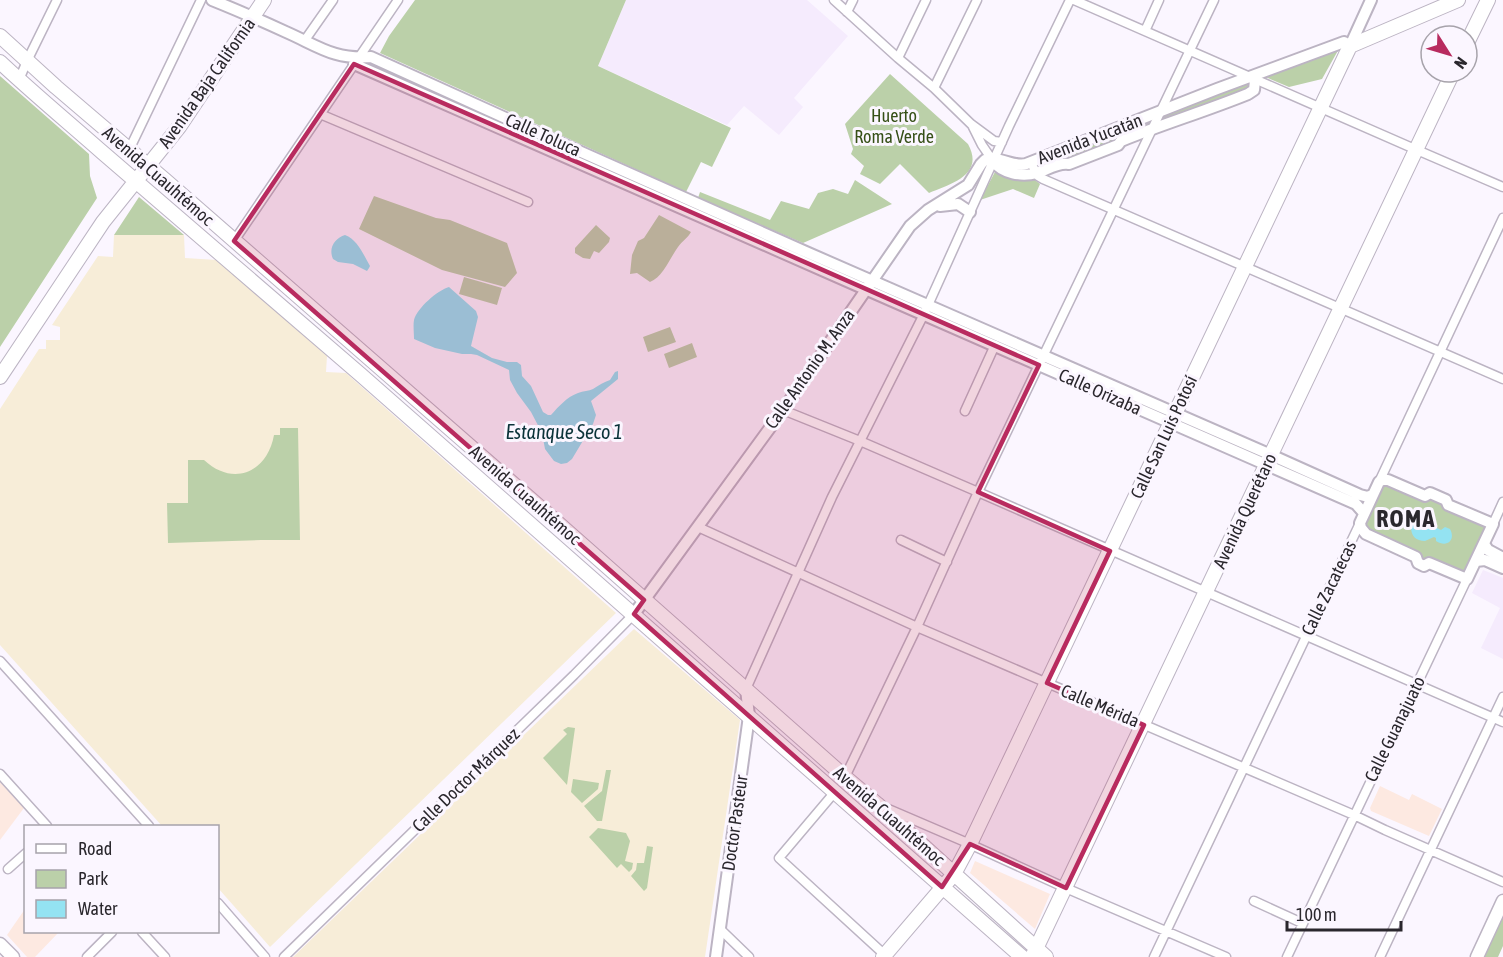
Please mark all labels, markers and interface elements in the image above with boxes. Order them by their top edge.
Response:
street label: Avenida Baja California [154,14,259,152]
north arrow [1419,24,1479,84]
text: N [1451,54,1471,72]
park label: Huerto Roma Verde [854,105,934,147]
street label: Calle Toluca [502,109,584,160]
street label: Avenida Yucatán [1034,109,1145,168]
street label: Avenida Cuauhtémoc [98,122,218,230]
street label: Calle Antonio M. Anza [760,305,859,433]
street label: Calle Orizaba [1056,364,1145,419]
street label: Calle San Luis Potosí [1126,372,1201,502]
water label: Estanque Seco 1 [505,420,623,443]
street label: Avenida Cuauhtémoc [465,441,585,549]
street label: Avenida Querétaro [1209,450,1280,572]
district label: ROMA [1376,505,1436,532]
street label: Calle Zacatecas [1297,537,1360,638]
street label: Calle Guanajuato [1360,673,1429,785]
street label: Calle Mérida [1058,680,1143,731]
street label: Calle Doctor Márquez [408,723,524,836]
street label: Avenida Cuauhtémoc [829,762,949,870]
street label: Doctor Pasteur [717,773,752,872]
legend [24,825,219,933]
text: Road [78,838,112,859]
text: Park [78,868,108,889]
scale bar [1287,894,1401,932]
text: Water [78,898,118,919]
text: 100 m [1296,904,1337,925]

